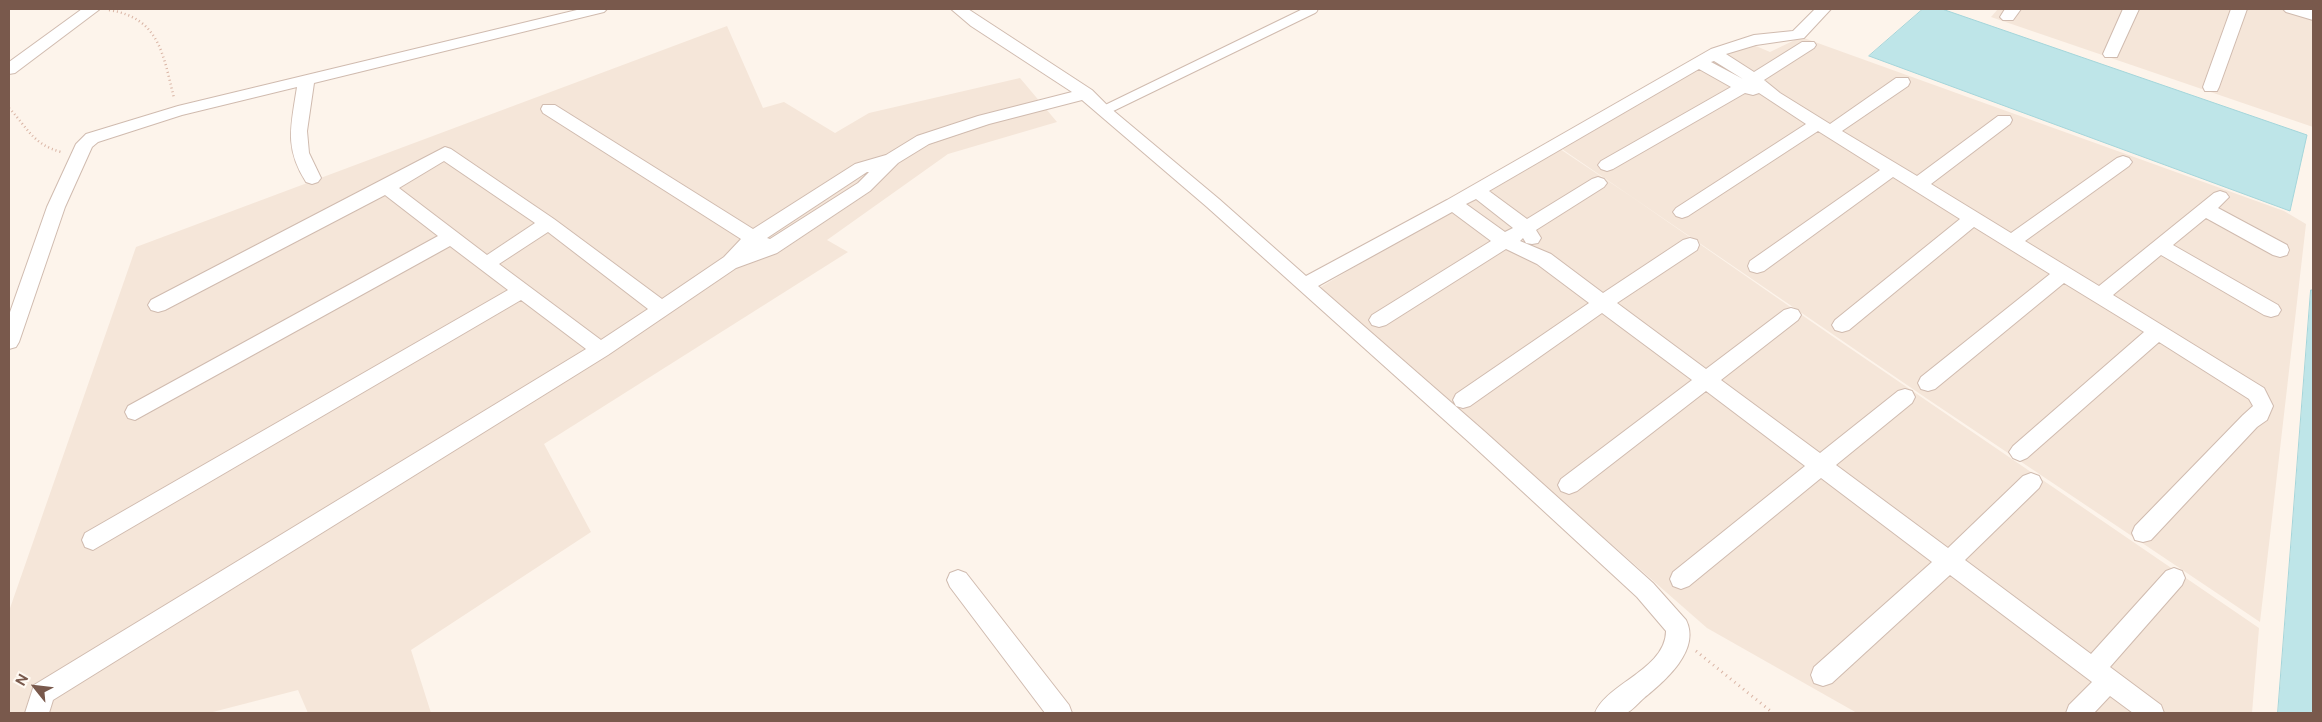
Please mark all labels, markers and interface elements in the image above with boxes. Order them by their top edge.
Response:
north arrow [10,662,60,712]
text: N [12,671,32,688]

